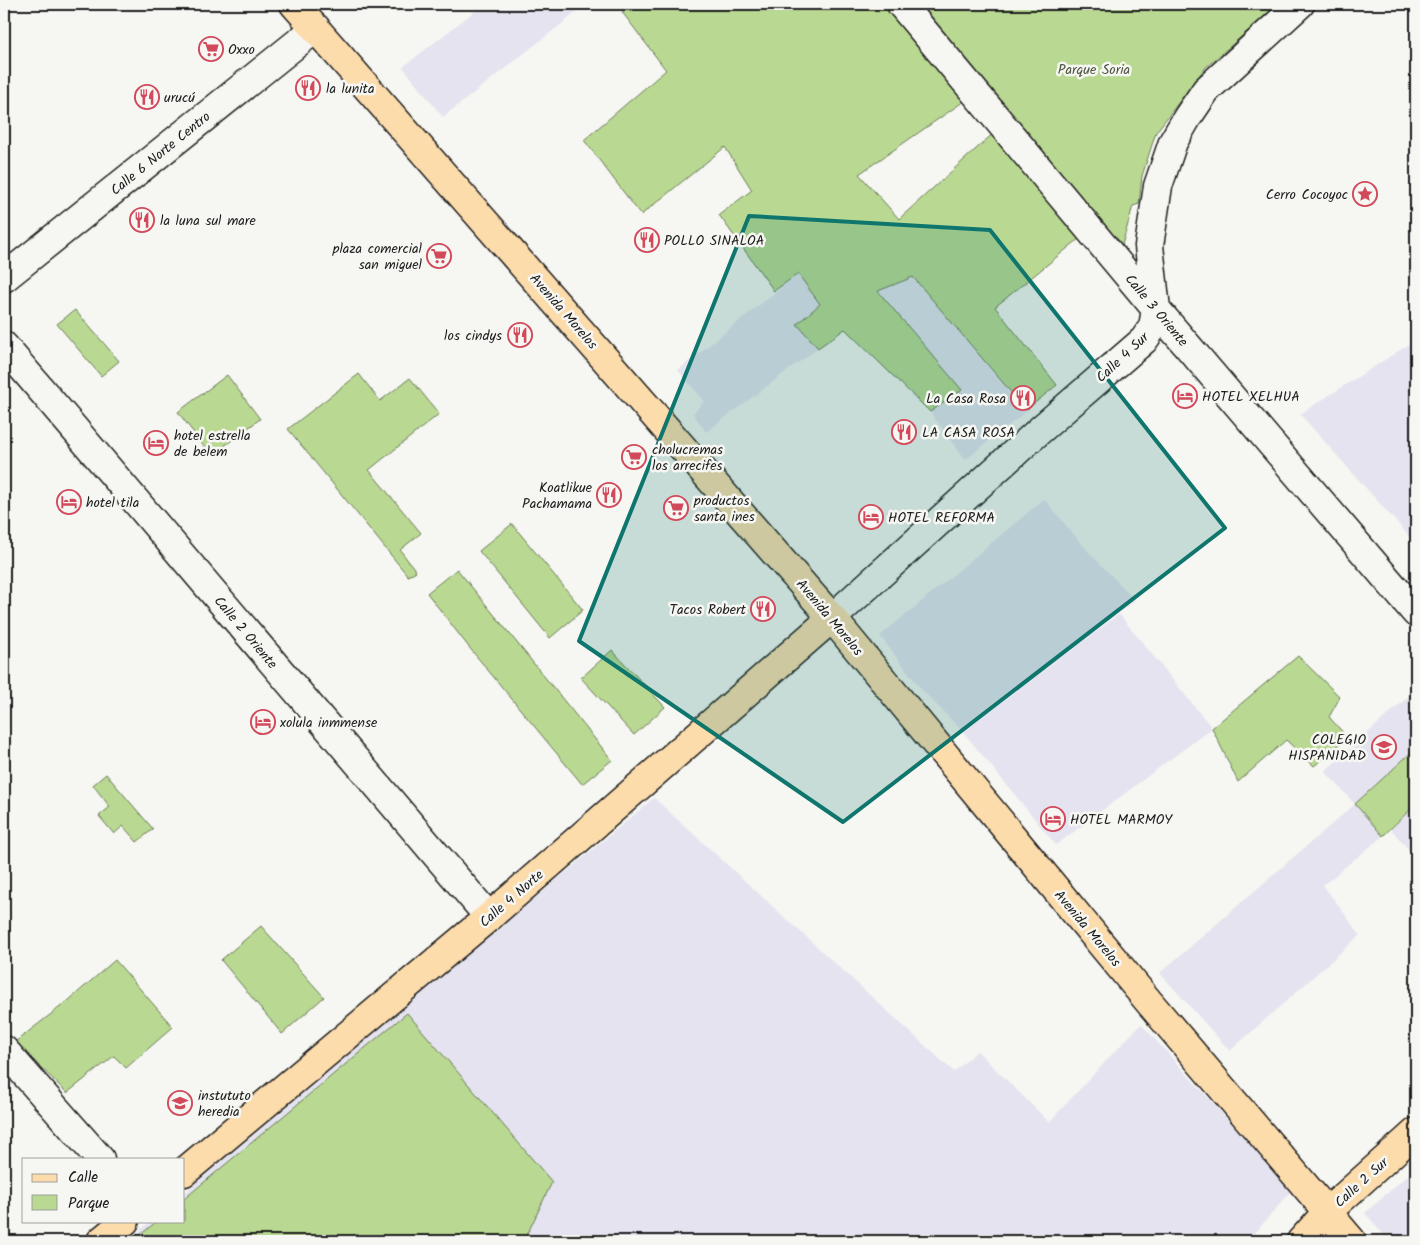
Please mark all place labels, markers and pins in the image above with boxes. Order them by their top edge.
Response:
supermarket icon: Oxxo [198,36,224,62]
place label: Oxxo [228,39,255,61]
restaurant icon: la lunita [295,75,321,101]
place label: la lunita [326,78,375,100]
restaurant icon: urucú [134,84,160,110]
place label: urucú [164,87,195,109]
place icon: Cerro Cocoyoc [1352,181,1378,207]
place label: Cerro Cocoyoc [1266,184,1348,206]
restaurant icon: la luna sul mare [129,207,155,233]
place label: la luna sul mare [160,210,257,232]
restaurant icon: POLLO SINALOA [634,227,660,253]
place label: POLLO SINALOA [664,230,764,252]
place label: plaza comercial san miguel [332,238,423,276]
supermarket icon: plaza comercial san miguel [426,243,452,269]
restaurant icon: los cindys [507,322,533,348]
place label: los cindys [444,325,502,347]
hotel icon: HOTEL XELHUA [1172,383,1198,409]
restaurant icon: La Casa Rosa [1010,385,1036,411]
place label: HOTEL XELHUA [1202,386,1300,408]
place label: La Casa Rosa [926,388,1006,410]
restaurant icon: LA CASA ROSA [891,419,917,445]
place label: LA CASA ROSA [922,422,1015,444]
place label: hotel estrella de belem [174,425,251,463]
hotel icon: hotel estrella de belem [143,430,169,456]
place label: cholucremas los arrecifes [652,439,723,477]
supermarket icon: cholucremas los arrecifes [621,444,647,470]
place label: Koatlikue Pachamama [522,477,593,515]
restaurant icon: Koatlikue Pachamama [596,482,622,508]
hotel icon: hotel tila [56,489,82,515]
place label: productos santa ines [693,490,755,528]
place label: hotel tila [86,492,139,514]
supermarket icon: productos santa ines [663,495,689,521]
hotel icon: HOTEL REFORMA [858,504,884,530]
place label: HOTEL REFORMA [888,507,995,529]
restaurant icon: Tacos Robert [750,596,776,622]
place label: Tacos Robert [670,599,747,621]
hotel icon: xolula inmmense [250,709,276,735]
place label: xolula inmmense [279,712,378,734]
place label: COLEGIO HISPANIDAD [1288,729,1366,767]
school or university icon: COLEGIO HISPANIDAD [1371,734,1397,760]
hotel icon: HOTEL MARMOY [1040,806,1066,832]
place label: HOTEL MARMOY [1070,809,1173,831]
place label: instututo heredia [198,1085,251,1123]
school or university icon: instututo heredia [167,1090,193,1116]

